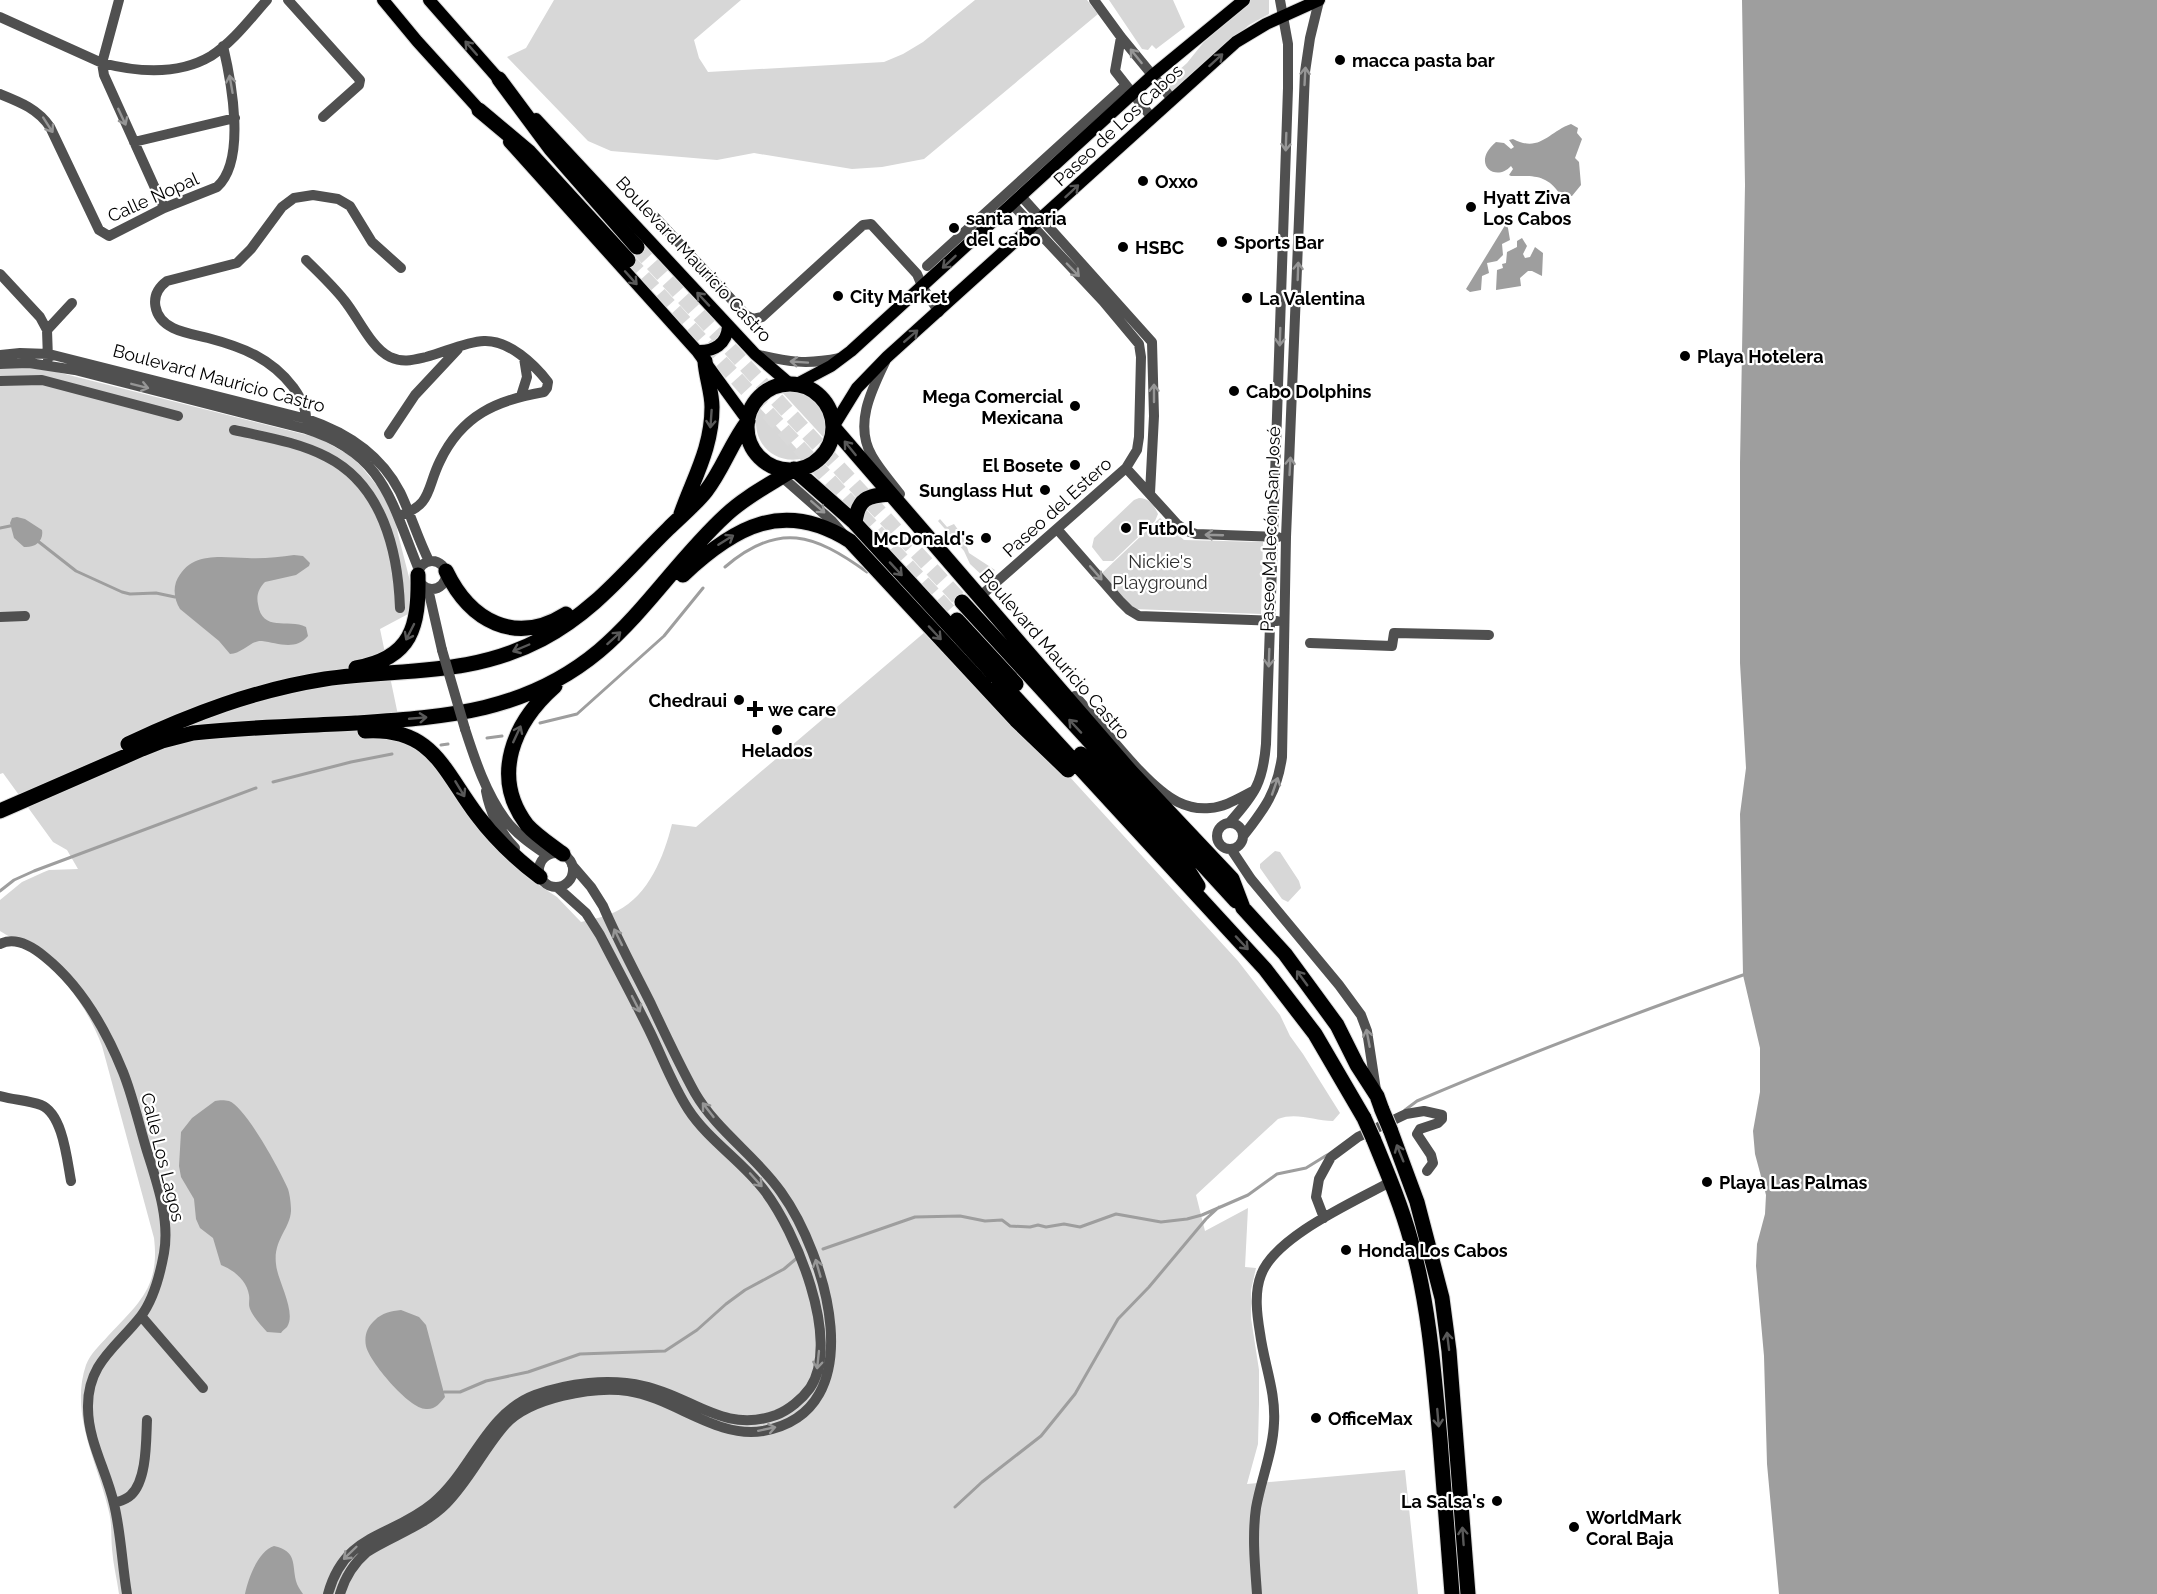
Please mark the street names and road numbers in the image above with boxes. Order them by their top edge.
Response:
street label: Paseo de Los Cabos [1049,60,1187,190]
street label: Calle Nopal [104,168,202,226]
street label: Boulevard Mauricio Castro [612,172,776,346]
street label: Boulevard Mauricio Castro [111,340,328,417]
street label: Paseo Malecón San José [1256,425,1284,632]
street label: Paseo del Estero [998,453,1116,561]
street label: Boulevard Mauricio Castro [975,565,1135,744]
street label: Calle Los Lagos [137,1090,189,1224]

